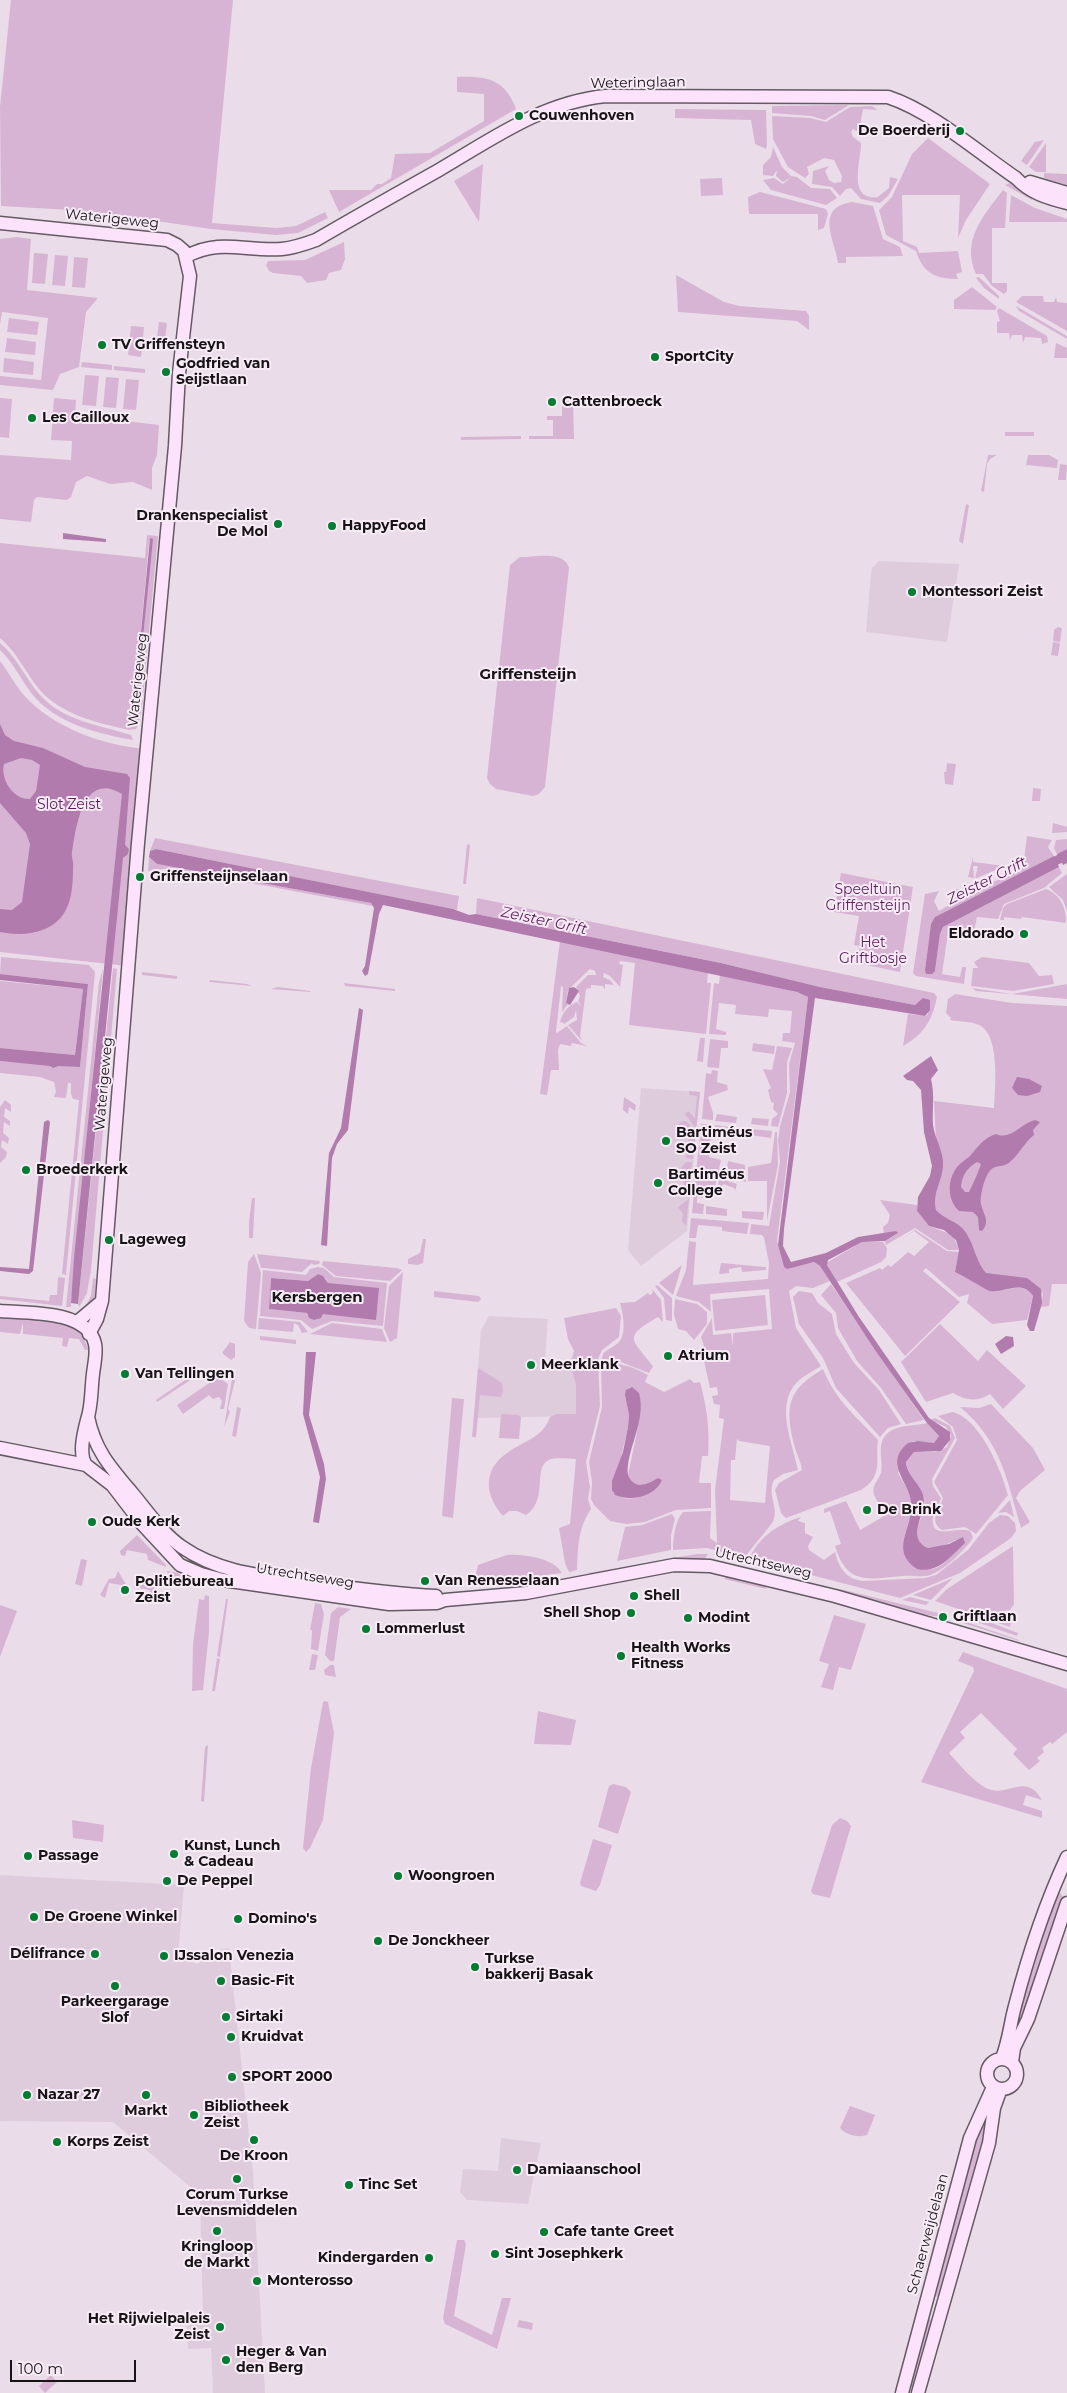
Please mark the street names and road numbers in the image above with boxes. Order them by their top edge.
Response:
street label: Weteringlaan [590,74,686,92]
street label: Waterigeweg [64,206,160,232]
street label: Waterigeweg [125,632,151,728]
street label: Waterigeweg [92,1036,116,1132]
street label: Utrechtseweg [713,1544,813,1582]
street label: Utrechtseweg [255,1560,355,1592]
street label: Schaerweijdelaan [904,2172,952,2296]

